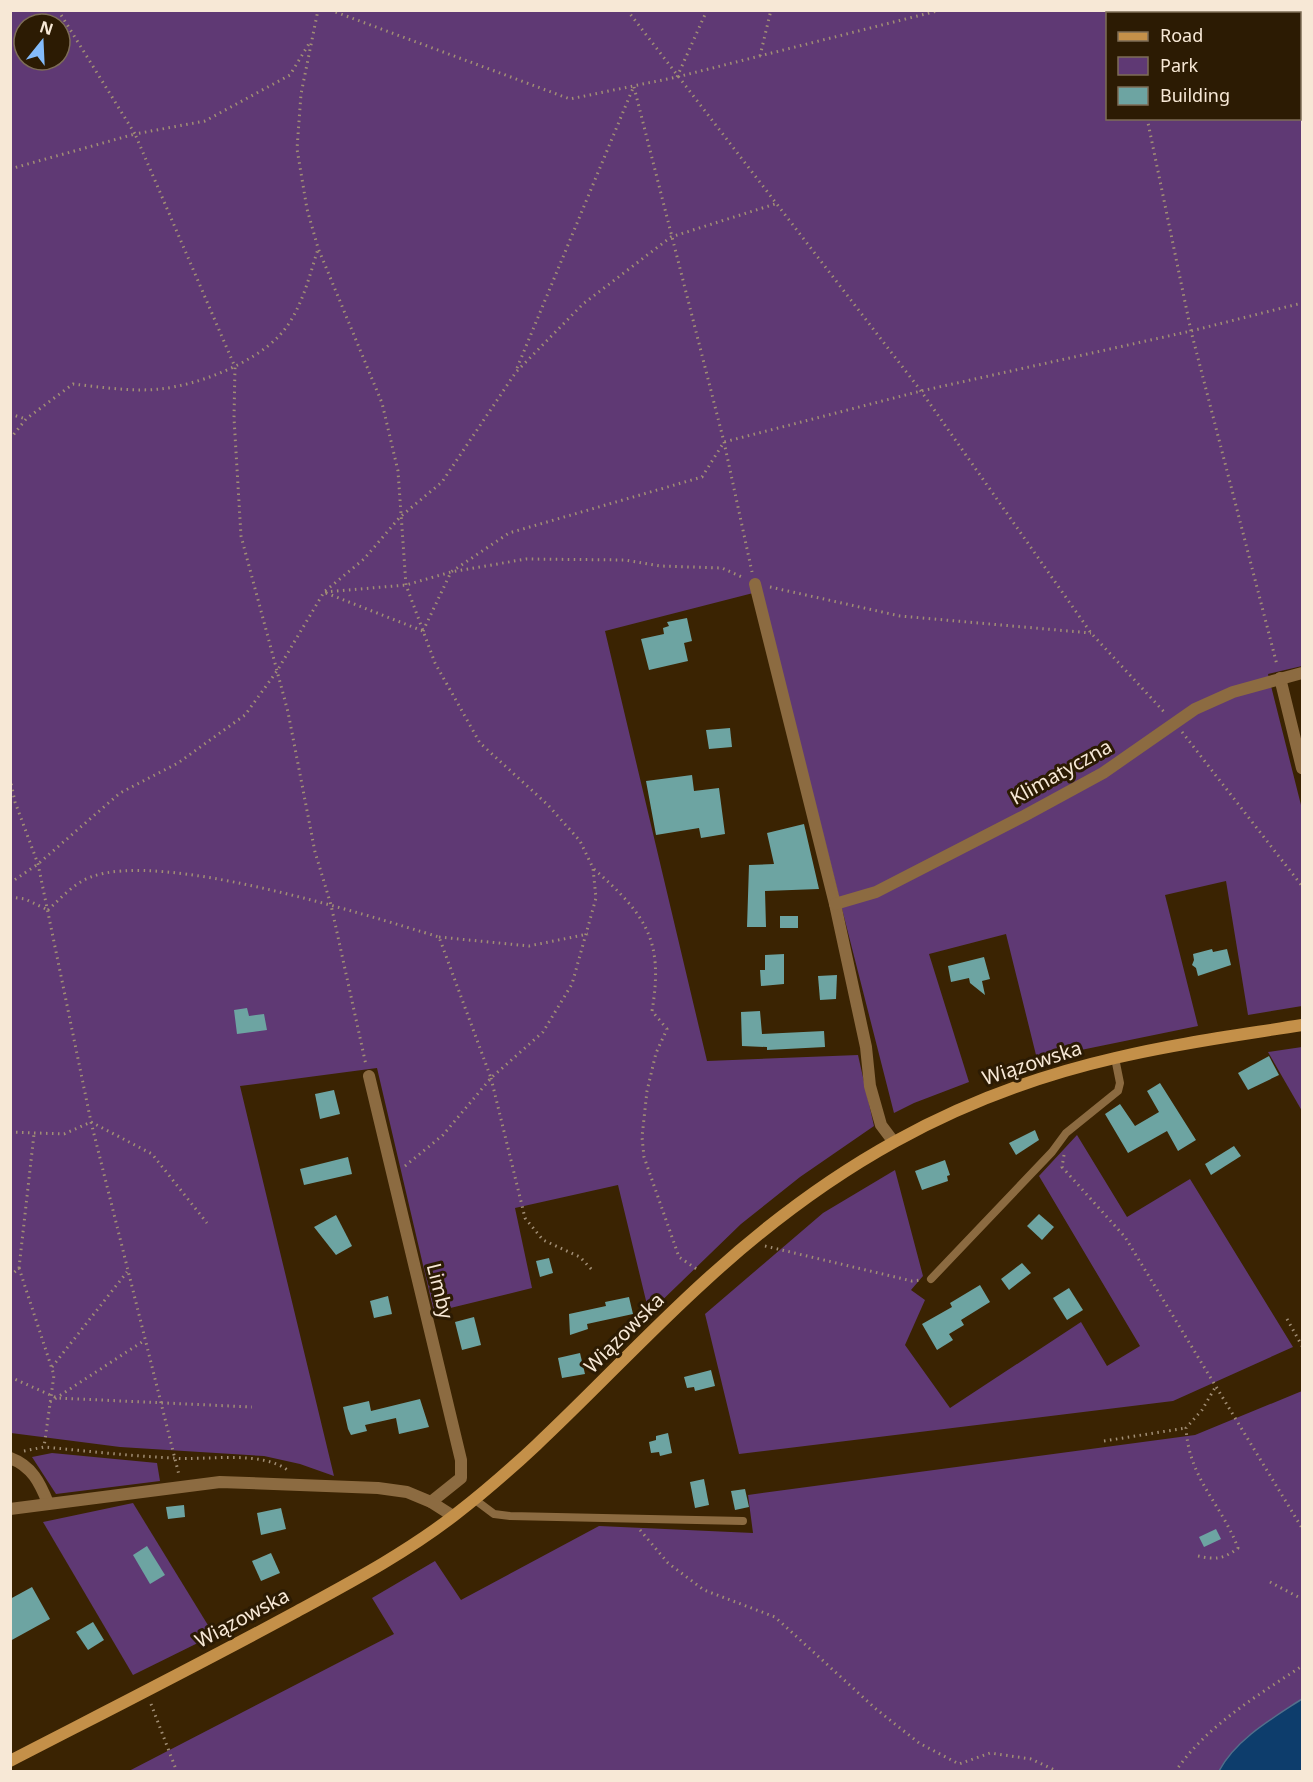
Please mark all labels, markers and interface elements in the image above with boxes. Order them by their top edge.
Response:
north arrow [12,12,72,72]
legend [1106,12,1301,120]
text: N [37,15,56,40]
text: Road [1160,23,1203,47]
text: Park [1160,53,1198,77]
text: Building [1160,83,1230,107]
street label: Klimatyczna [1005,732,1117,811]
street label: Wiązowska [979,1034,1085,1091]
street label: Limby [421,1260,461,1322]
street label: Wiązowska [578,1287,670,1379]
street label: Wiązowska [190,1581,294,1654]

